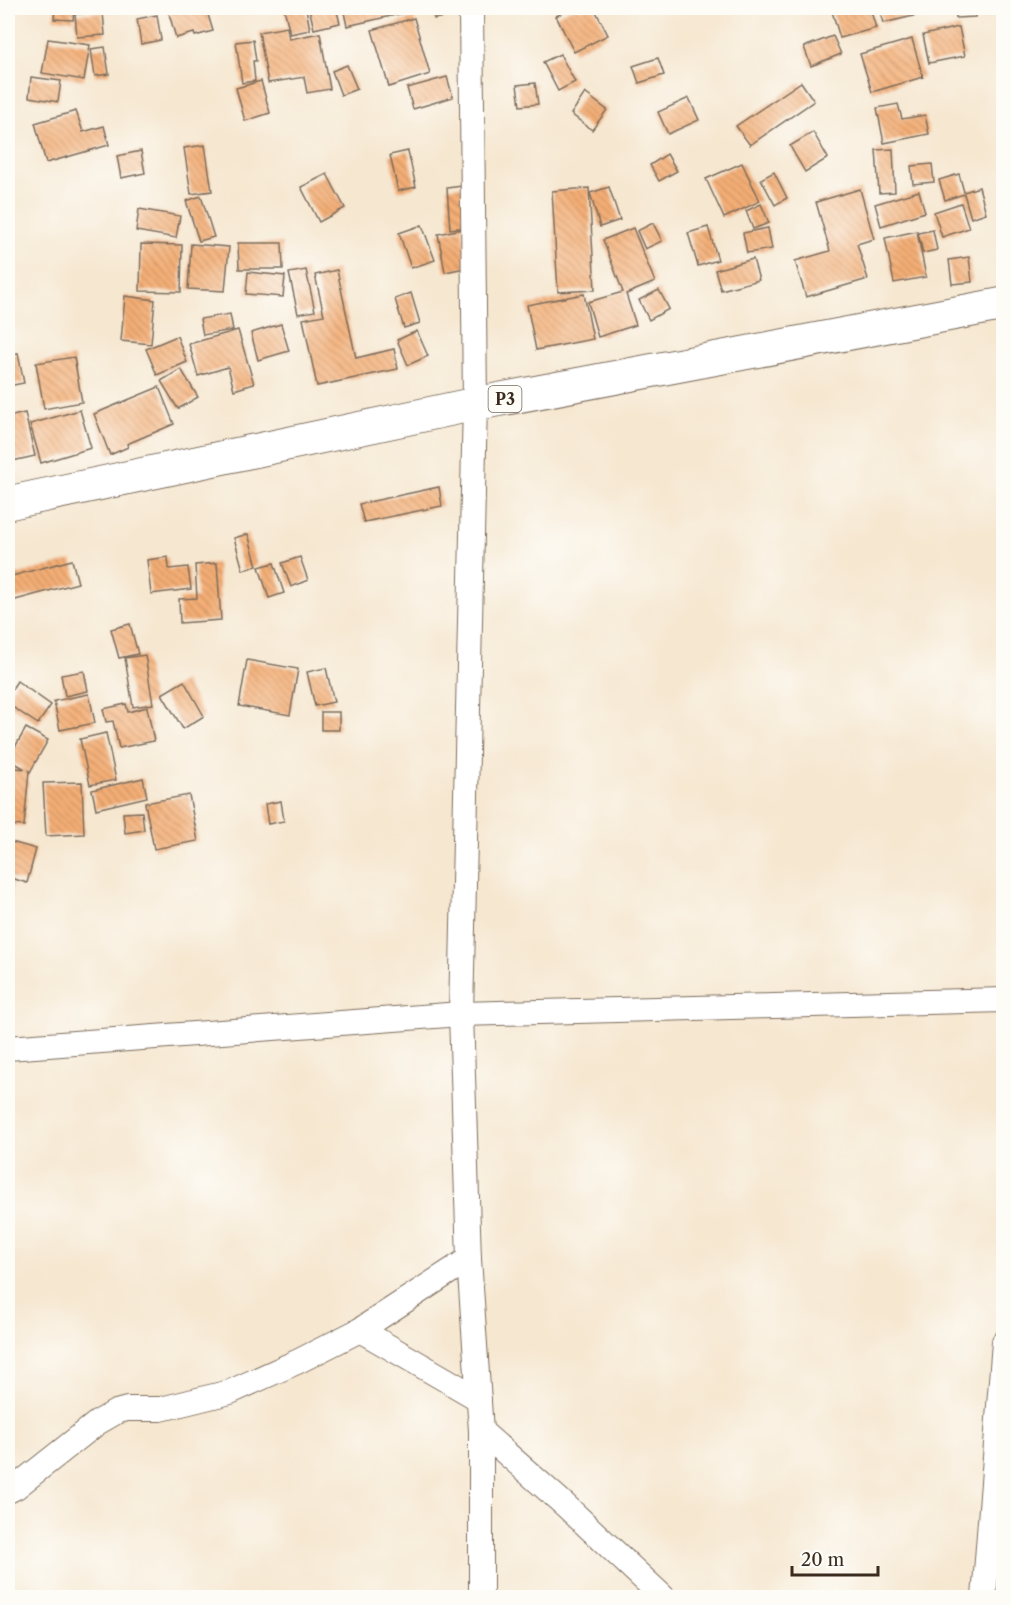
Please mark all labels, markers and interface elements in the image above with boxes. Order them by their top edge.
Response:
road number: P3 [488,386,522,412]
scale bar [792,1539,878,1577]
text: 20 m [801,1549,845,1571]

